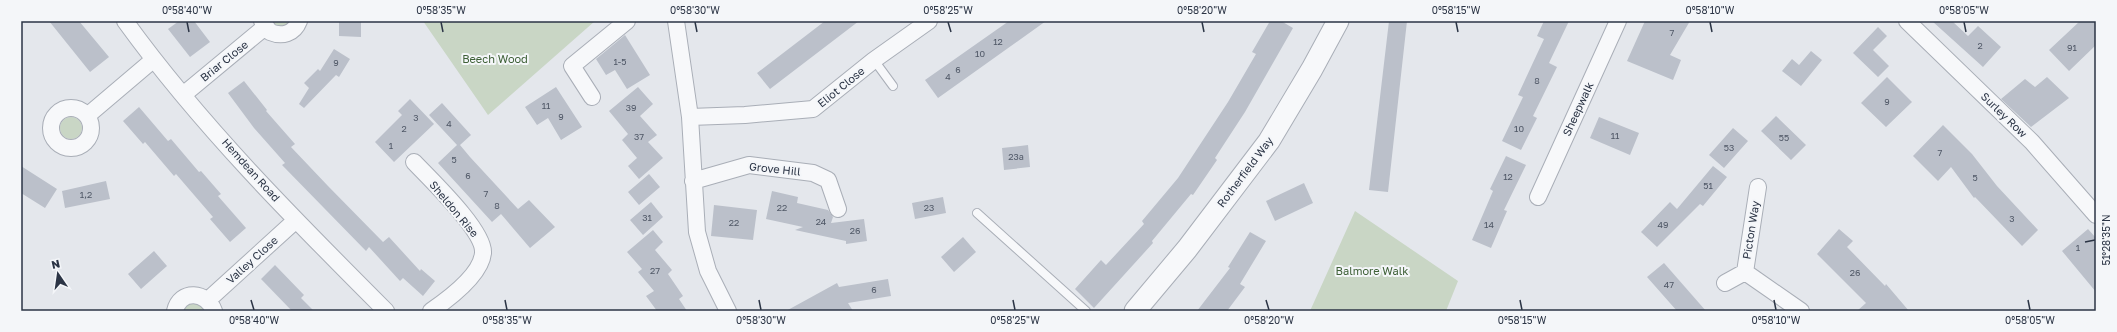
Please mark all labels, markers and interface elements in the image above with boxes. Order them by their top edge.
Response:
text: 0°58'40"W [162,4,212,16]
text: 0°58'35"W [416,4,466,16]
text: 0°58'30"W [670,4,720,16]
text: 0°58'25"W [923,4,973,16]
text: 0°58'20"W [1177,4,1227,16]
text: 0°58'15"W [1432,4,1481,16]
text: 0°58'10"W [1686,4,1735,16]
text: 0°58'05"W [1939,4,1989,16]
house number: 7 [1670,27,1675,38]
house number: 12 [993,36,1003,47]
street label: Briar Close [197,37,250,84]
house number: 2 [1977,40,1983,51]
house number: 91 [2067,42,2078,53]
house number: 10 [975,48,985,59]
park label: Beech Wood [462,52,528,65]
house number: 1-5 [613,56,627,67]
house number: 9 [333,57,339,68]
street label: Eliot Close [815,64,867,109]
house number: 6 [955,64,961,75]
house number: 4 [945,71,951,82]
house number: 8 [1534,75,1540,86]
street label: Sheepwalk [1559,80,1596,138]
street label: Surley Row [1979,89,2030,140]
house number: 9 [1884,96,1890,107]
house number: 11 [542,100,551,111]
house number: 39 [626,102,636,113]
house number: 9 [558,111,564,122]
house number: 3 [413,112,419,123]
house number: 4 [446,118,452,129]
house number: 2 [401,123,407,134]
house number: 10 [1514,123,1524,134]
house number: 11 [1611,130,1620,141]
house number: 37 [634,131,644,142]
house number: 55 [1779,132,1789,143]
street label: Rotherfield Way [1214,134,1275,209]
street label: Hemdean Road [220,135,283,204]
house number: 1 [389,140,394,151]
house number: 53 [1724,142,1734,153]
house number: 7 [1938,147,1943,158]
house number: 23a [1008,151,1024,162]
house number: 5 [451,154,457,165]
street label: Grove Hill [749,159,802,178]
house number: 6 [465,170,471,181]
house number: 12 [1503,171,1513,182]
house number: 5 [1972,172,1978,183]
street label: Sheldon Rise [427,178,482,239]
house number: 51 [1703,180,1713,191]
house number: 7 [484,188,489,199]
house number: 1,2 [80,189,92,200]
house number: 8 [494,200,500,211]
street label: Picton Way [1739,200,1762,260]
house number: 22 [777,202,787,213]
house number: 23 [924,202,934,213]
house number: 31 [642,212,652,223]
house number: 3 [2009,213,2015,224]
text: 51°28'35"N [2100,215,2112,266]
house number: 24 [816,216,827,227]
house number: 22 [729,217,739,228]
house number: 14 [1484,219,1494,230]
house number: 49 [1658,219,1668,230]
house number: 26 [850,225,860,236]
street label: Valley Close [223,233,280,286]
house number: 1 [2076,242,2081,253]
north arrow [38,254,78,294]
text: N [50,256,61,271]
park label: Balmore Walk [1336,264,1408,277]
house number: 27 [650,265,660,276]
house number: 26 [1850,267,1860,278]
house number: 47 [1664,279,1674,290]
house number: 6 [871,284,877,295]
text: 0°58'40"W [229,314,279,326]
text: 0°58'35"W [482,314,532,326]
text: 0°58'30"W [736,314,786,326]
text: 0°58'25"W [990,314,1040,326]
text: 0°58'20"W [1244,314,1294,326]
text: 0°58'15"W [1498,314,1547,326]
text: 0°58'10"W [1752,314,1801,326]
text: 0°58'05"W [2005,314,2055,326]

